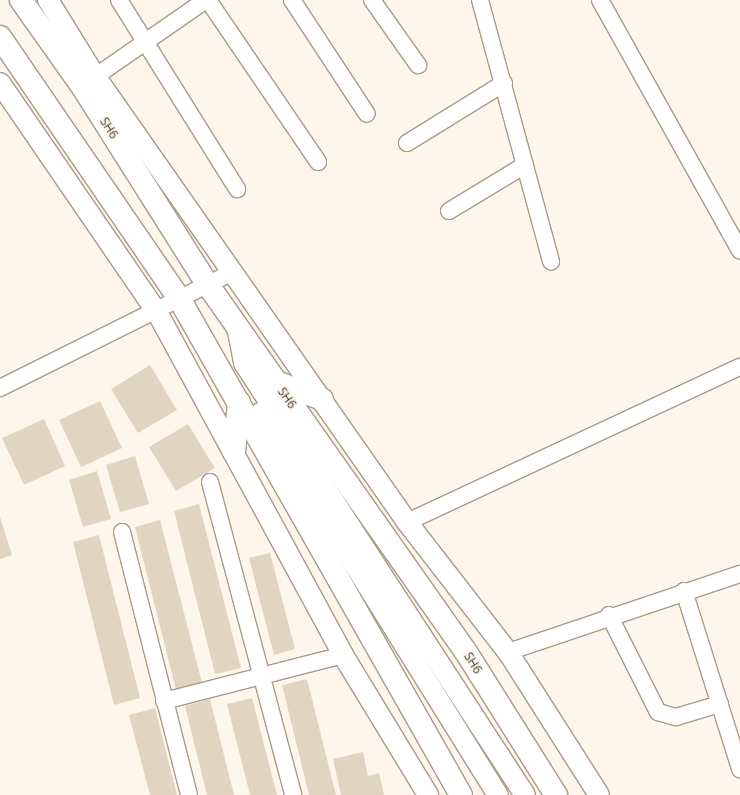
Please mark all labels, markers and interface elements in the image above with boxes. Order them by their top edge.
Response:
street label: SH6 [97,115,121,141]
street label: SH6 [275,385,299,411]
street label: SH6 [461,650,485,676]

